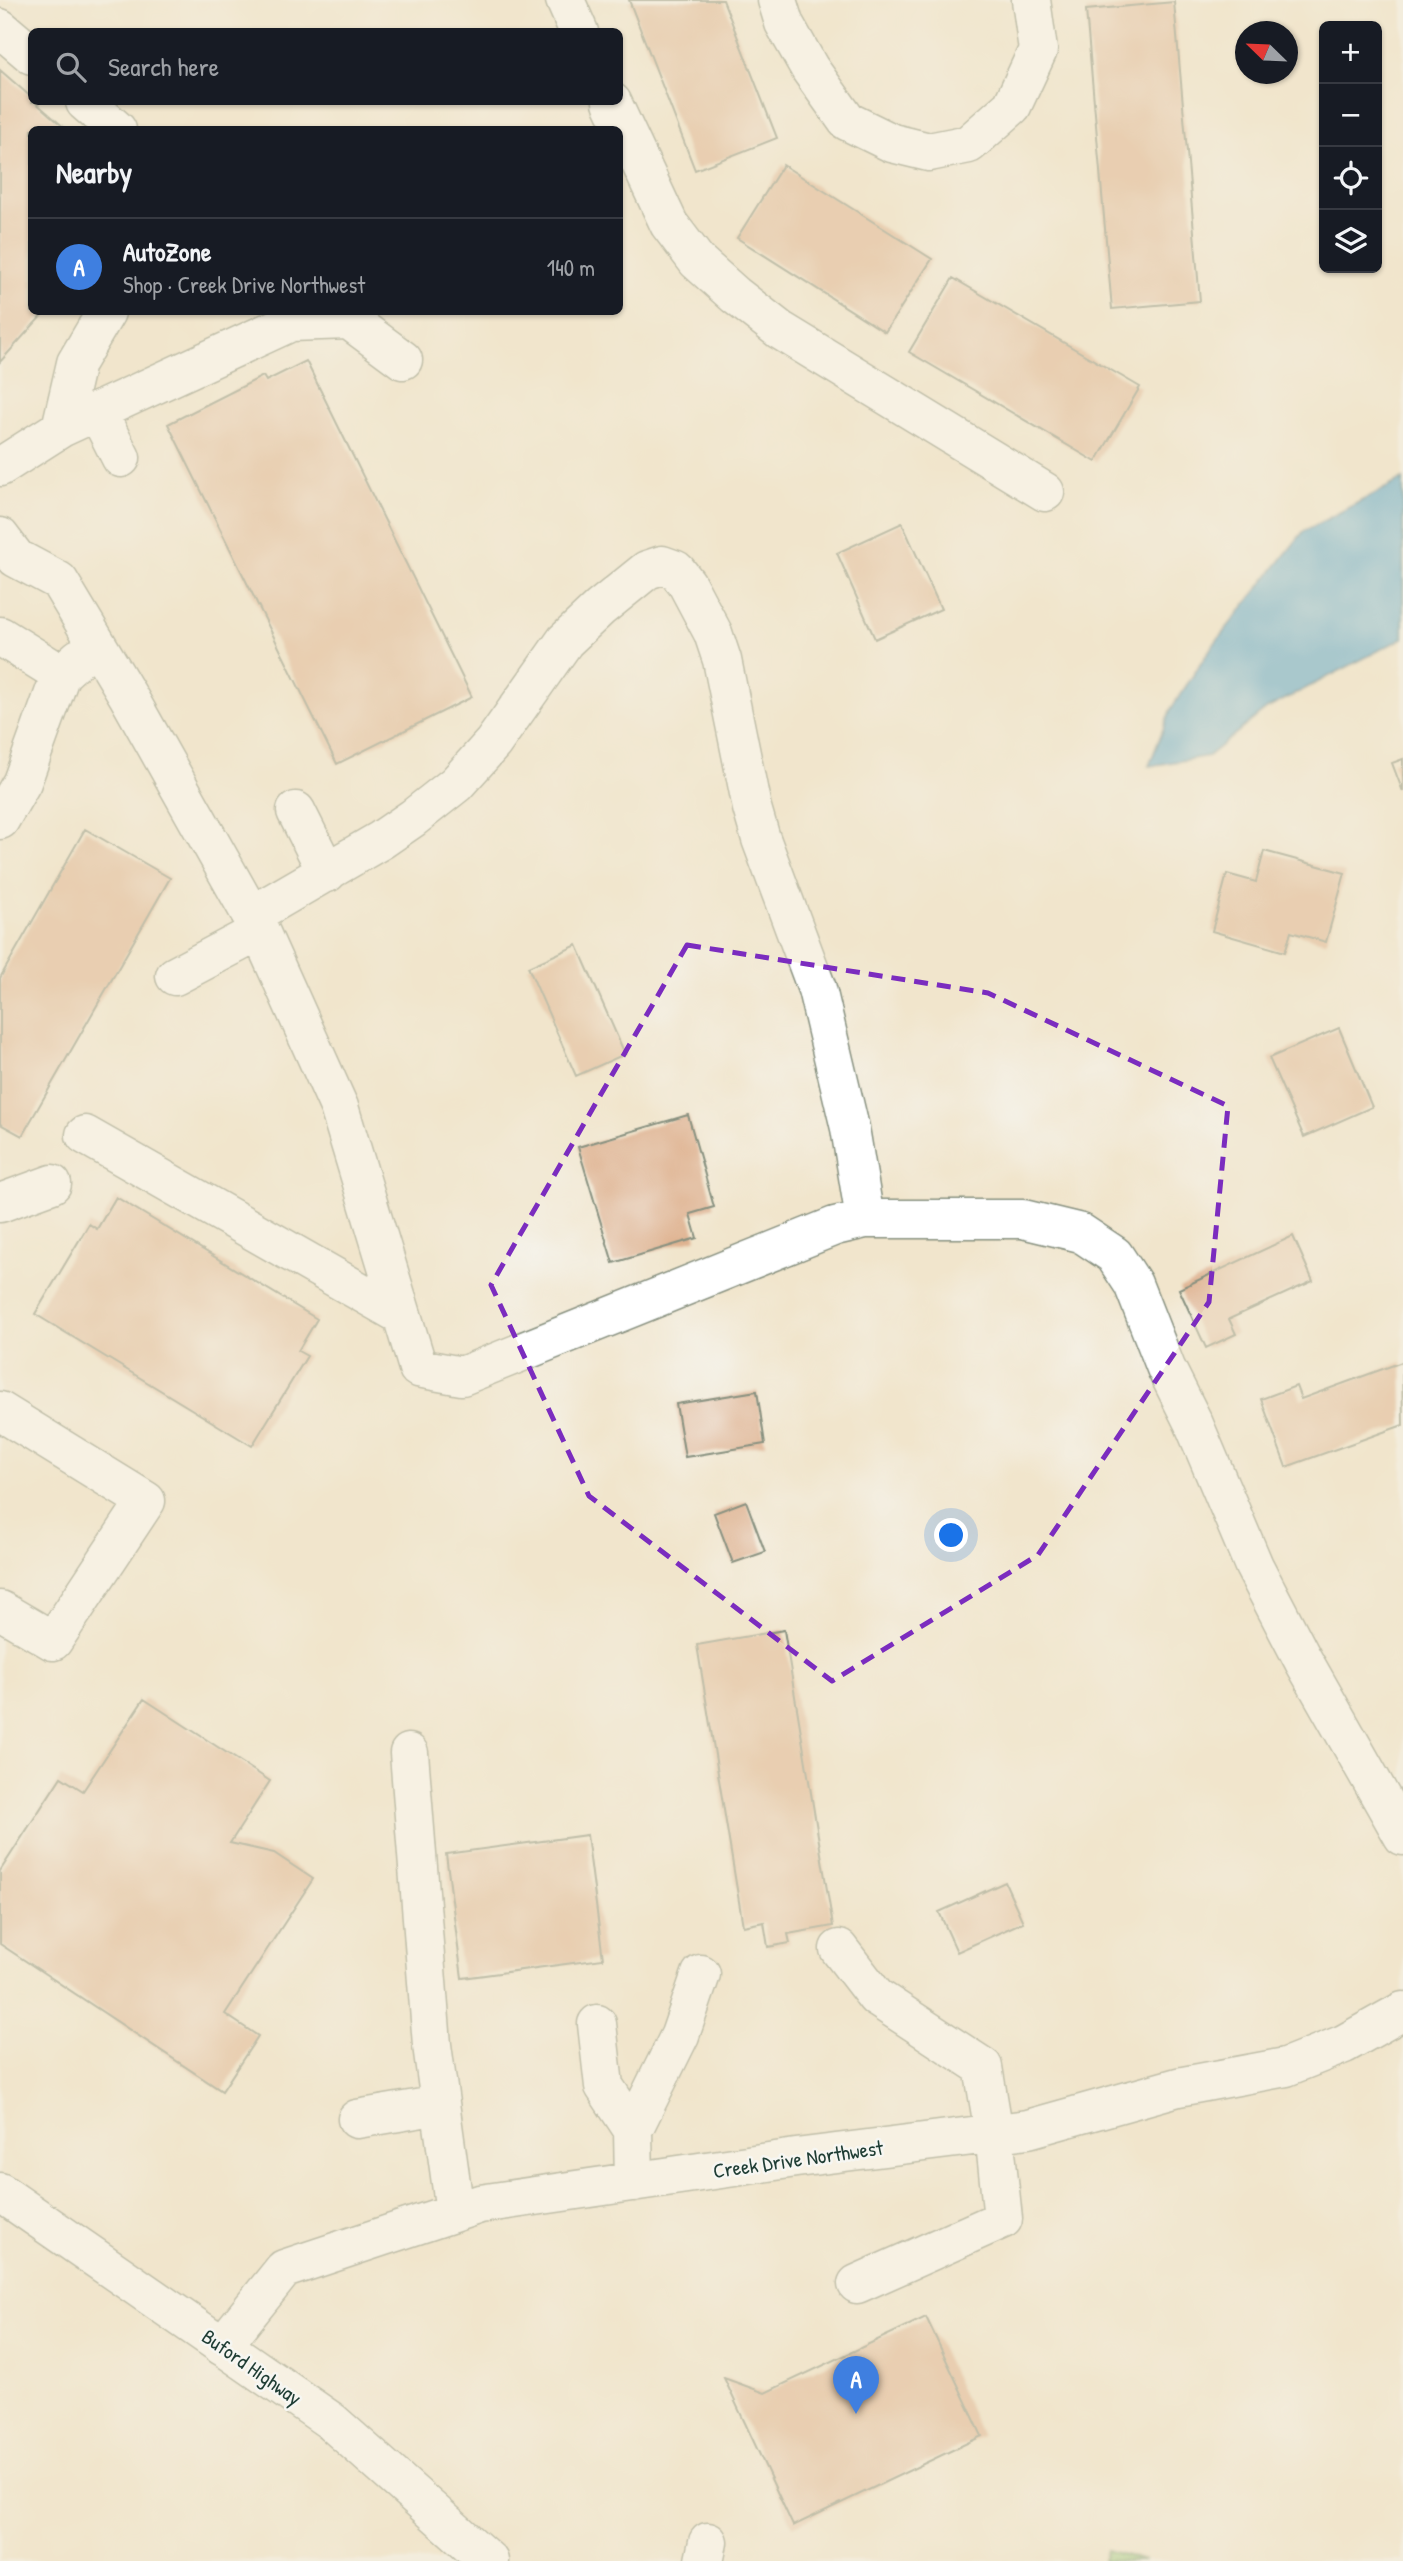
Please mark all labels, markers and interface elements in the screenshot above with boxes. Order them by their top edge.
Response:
north arrow [1235,21,1298,84]
map controls [1319,21,1382,273]
button: + [1319,21,1382,84]
search box [28,28,623,105]
icon: search [52,48,90,86]
text: Search here [108,49,219,84]
button: − [1319,84,1382,147]
button: locate [1319,147,1382,210]
text: Nearby [56,152,132,192]
button: layers [1319,210,1382,273]
text: AutoZone [123,234,211,269]
text: A [73,252,85,283]
text: 140 m [547,252,595,283]
text: Shop · Creek Drive Northwest [123,269,365,300]
your location [934,1518,968,1552]
street label: Creek Drive Northwest [711,2133,886,2185]
street label: Buford Highway [196,2322,308,2412]
pin: A [833,2356,879,2414]

